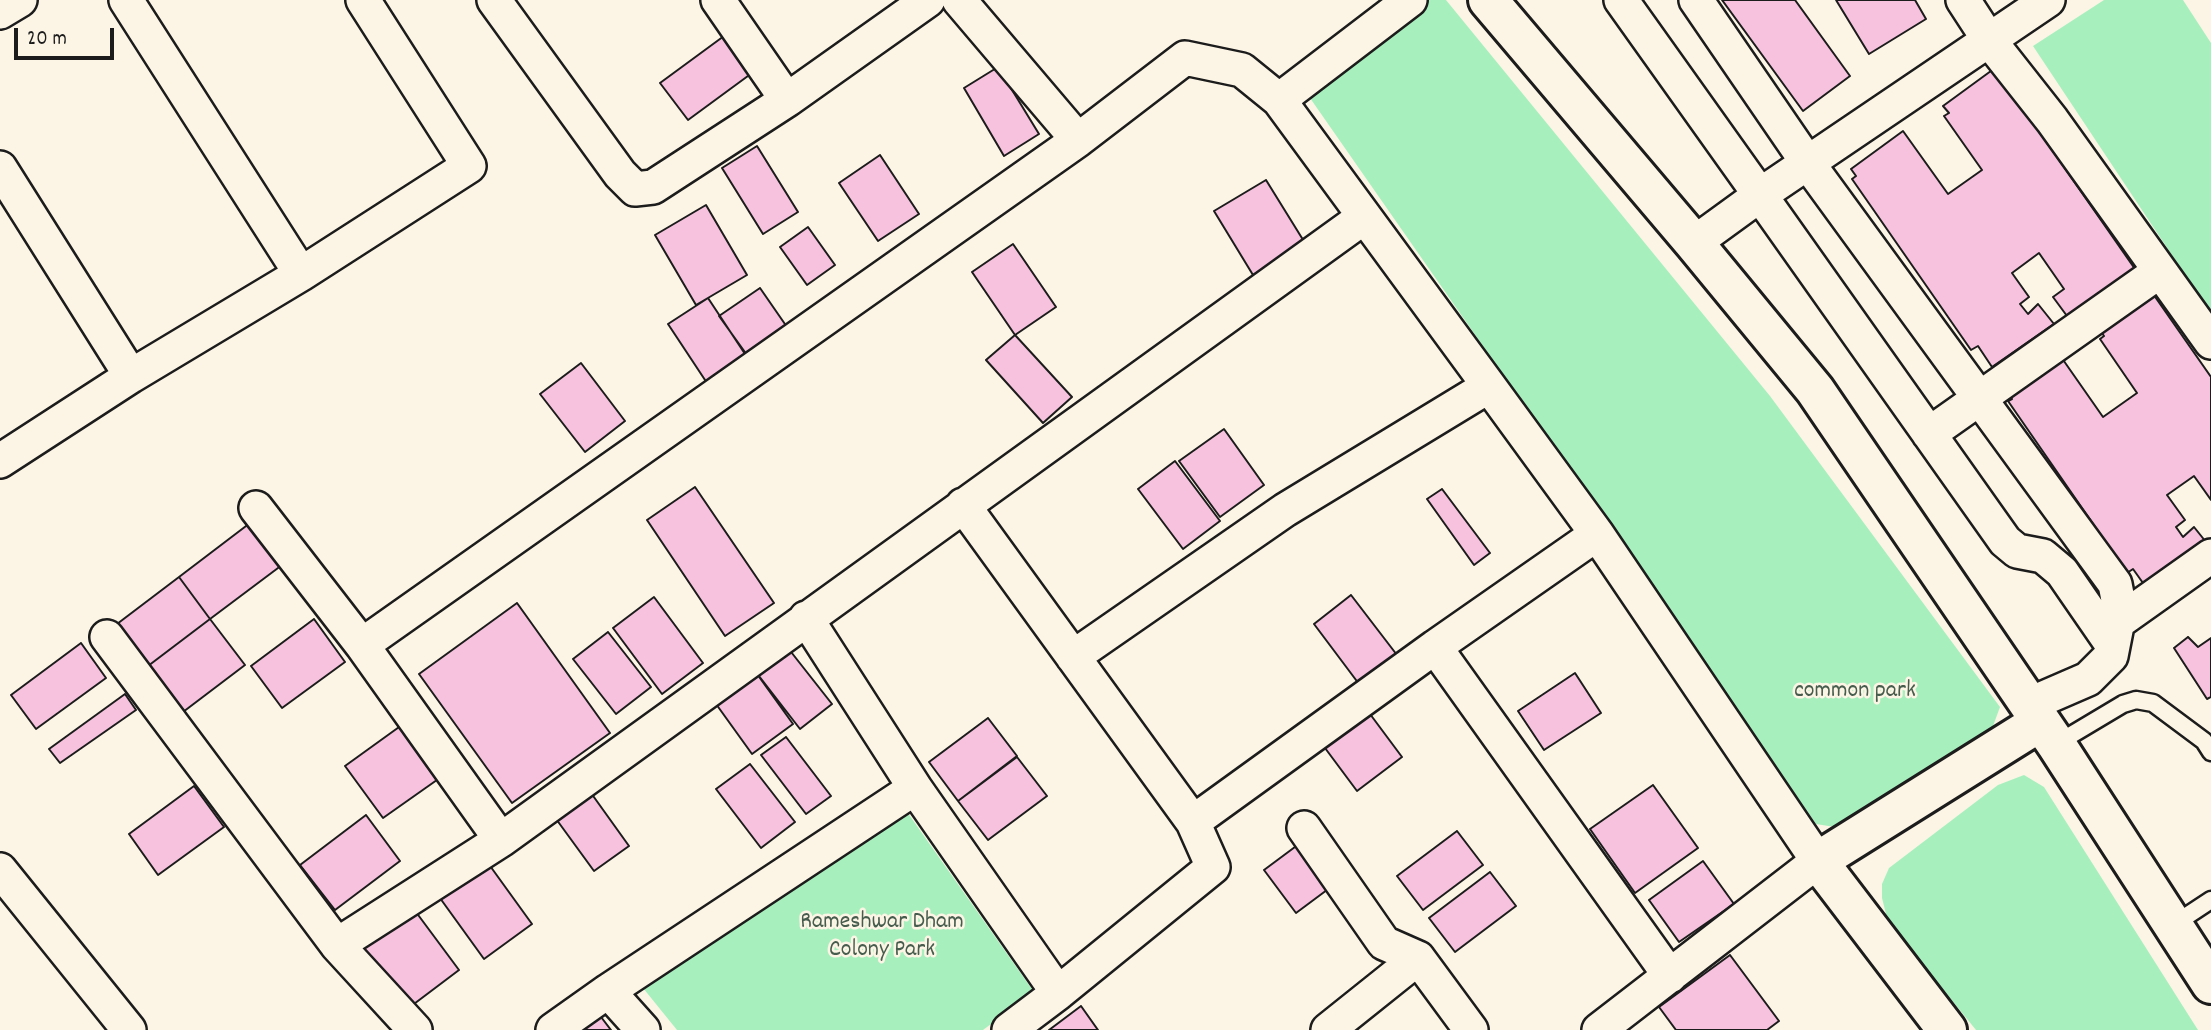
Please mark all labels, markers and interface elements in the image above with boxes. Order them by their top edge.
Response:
scale bar [18,14,117,58]
text: 20 m [27,25,67,55]
park label: common park [1794,679,1916,707]
park label: Rameshwar Dham Colony Park [800,910,964,966]

